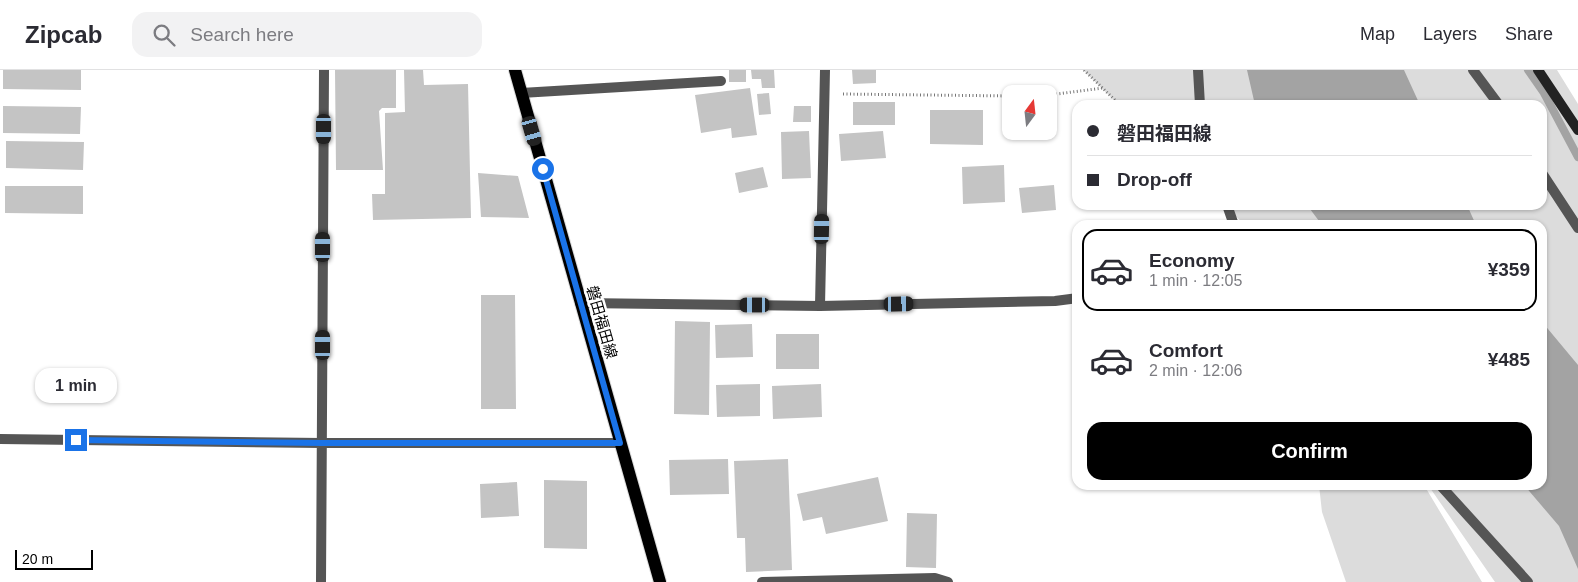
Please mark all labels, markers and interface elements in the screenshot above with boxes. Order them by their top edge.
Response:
search box [132,12,482,57]
text: Zipcab [25,21,102,48]
icon: search [150,21,178,49]
text: Search here [190,24,294,45]
text: Map [1360,24,1395,44]
text: Layers [1423,24,1477,44]
text: Share [1505,24,1553,44]
north arrow [1002,85,1058,140]
map controls [1002,85,1057,140]
car [316,114,331,144]
car [520,115,543,147]
text: 磐田福田線 [1117,123,1212,144]
route start [532,158,554,180]
text: Drop-off [1117,169,1192,190]
car [814,214,829,244]
car [315,232,330,262]
icon: car [1089,248,1134,293]
text: Economy [1149,250,1235,271]
text: ¥359 [1488,259,1530,280]
text: 1 min · 12:05 [1149,272,1242,289]
street label: 磐田福田線 [583,284,621,360]
car [883,296,914,312]
car [740,298,770,313]
car [315,330,330,360]
icon: car [1089,338,1134,383]
text: Comfort [1149,340,1223,361]
text: ¥485 [1488,349,1530,370]
text: 2 min · 12:06 [1149,362,1242,379]
callout: 1 min [35,368,117,402]
text: 1 min [55,377,97,394]
button: Confirm [1087,422,1532,480]
route end [65,429,87,451]
scale bar [15,547,92,570]
text: 20 m [22,551,53,567]

